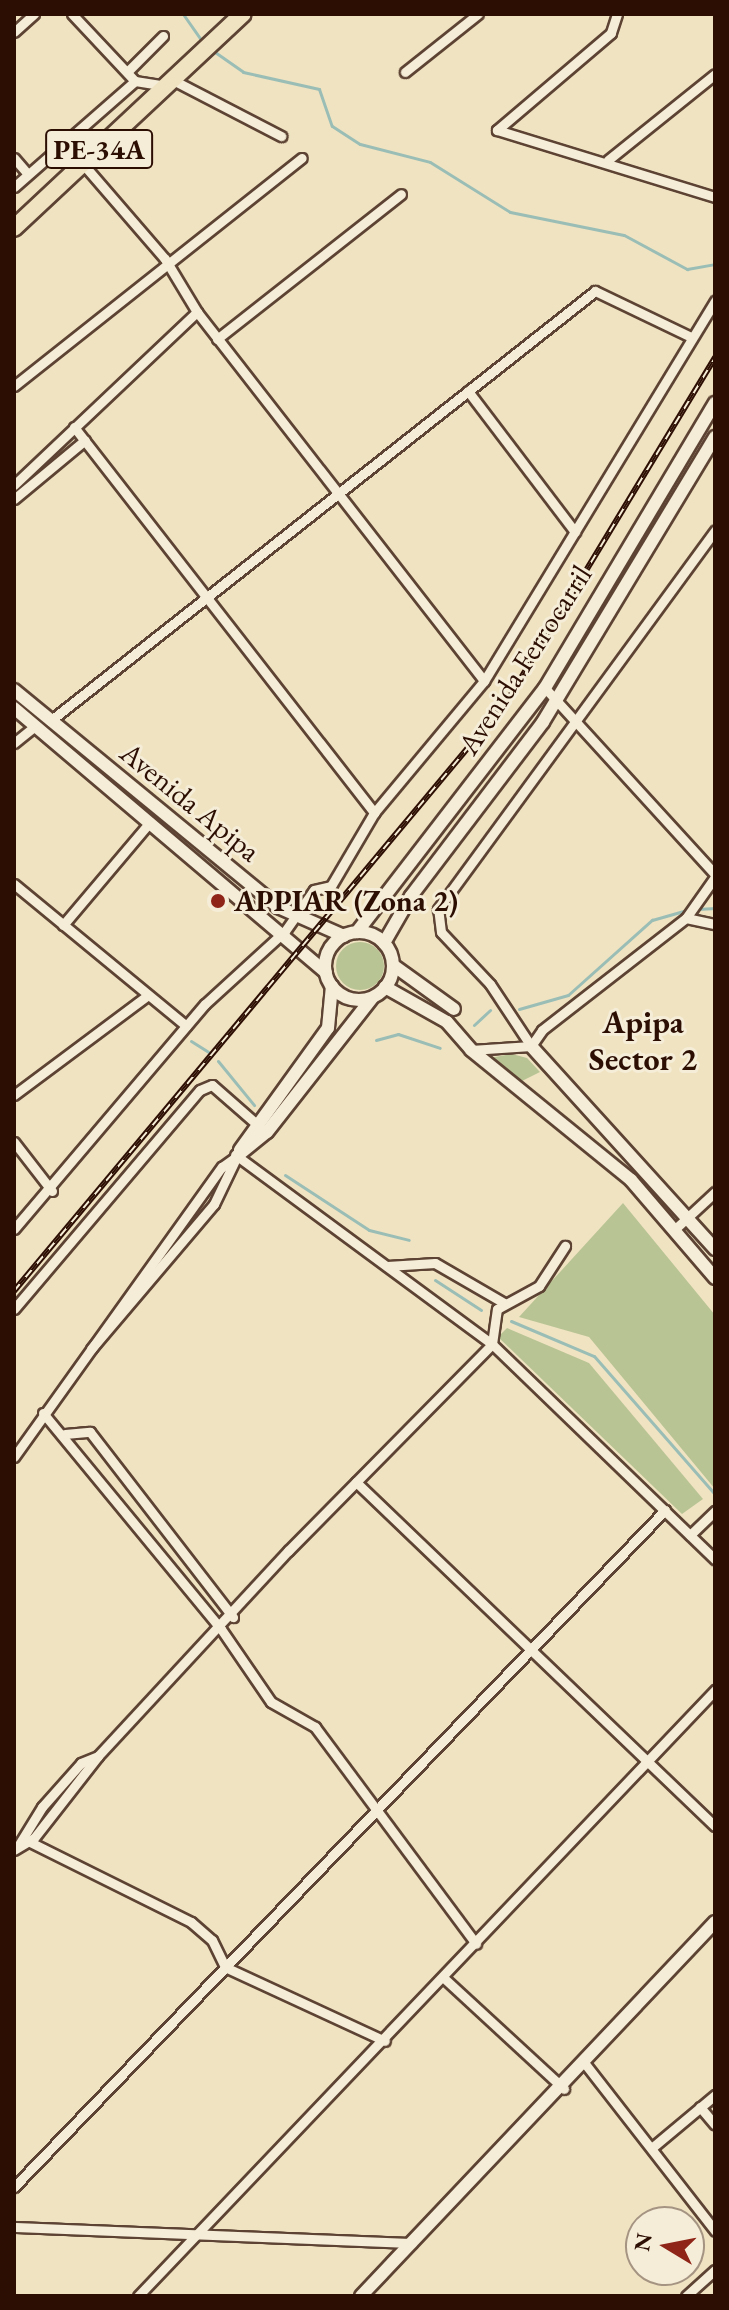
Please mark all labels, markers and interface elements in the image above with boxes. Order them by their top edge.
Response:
road number: PE-34A [45,125,153,173]
street label: Avenida Ferrocarril [450,559,600,761]
street label: Avenida Apipa [113,735,267,869]
place label: APPIAR (Zona 2) [234,883,458,919]
marker: APPIAR (Zona 2) [209,892,227,910]
district label: Apipa Sector 2 [589,1004,697,1079]
north arrow [625,2206,705,2286]
text: N [627,2231,659,2253]

